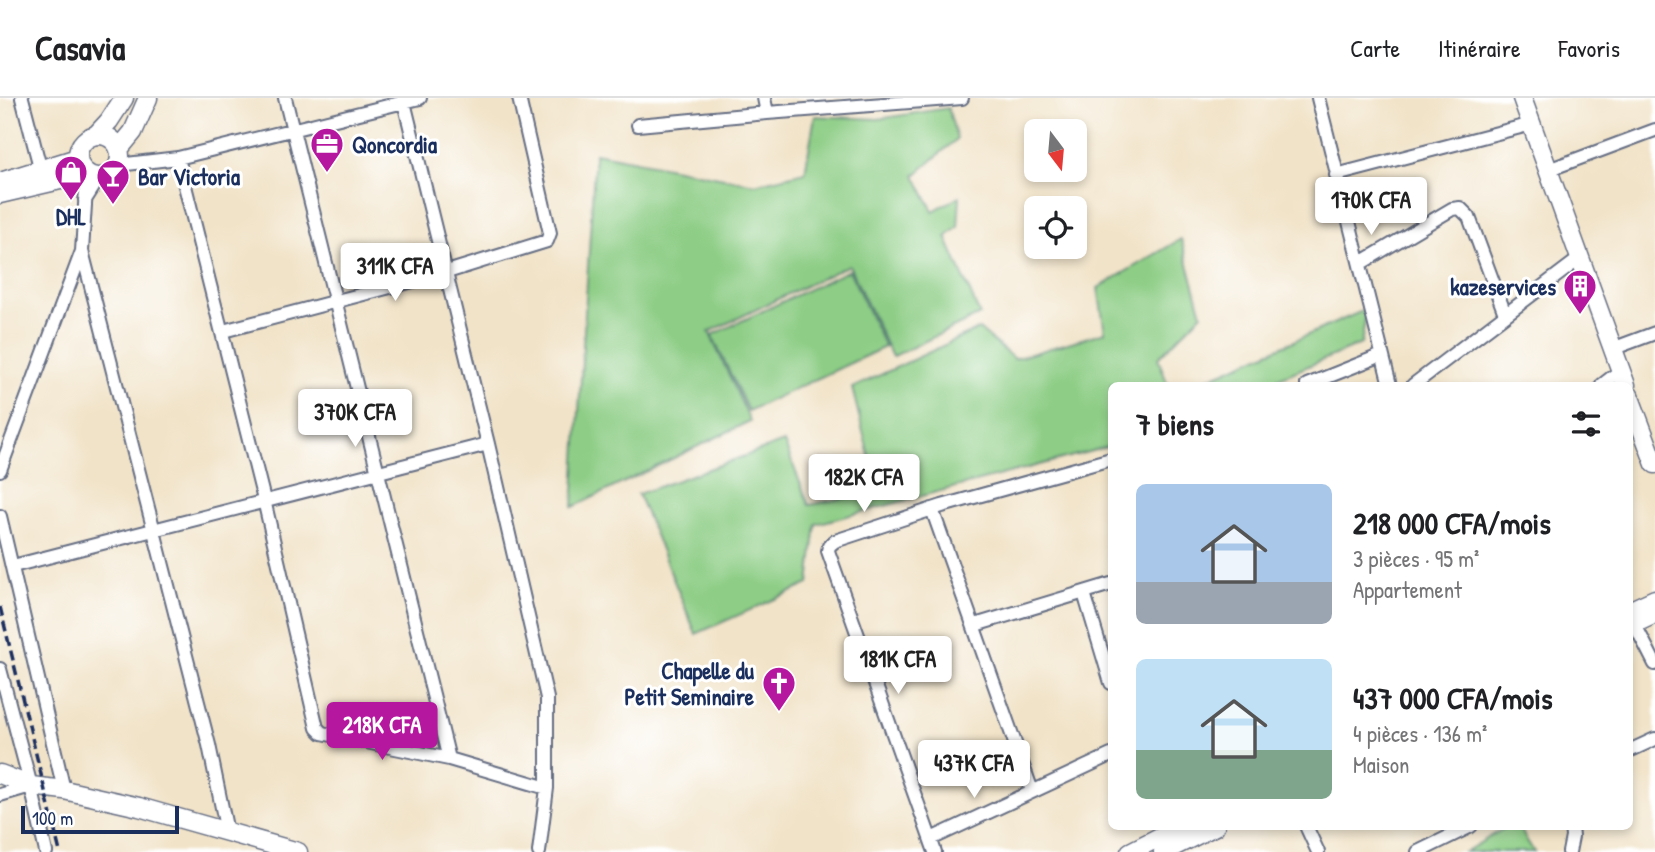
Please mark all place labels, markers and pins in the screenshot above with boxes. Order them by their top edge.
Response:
office icon: Qoncordia [308,125,346,174]
place label: Qoncordia [352,129,437,160]
shop icon: DHL [52,153,90,202]
bar icon: Bar Victoria [94,157,132,206]
place label: Bar Victoria [138,161,240,192]
pin: 170K CFA [1299,178,1443,237]
place label: DHL [56,201,87,232]
pin: 311K CFA [323,244,467,303]
building icon: kazeservices [1561,267,1599,316]
place label: kazeservices [1450,271,1556,302]
pin: 370K CFA [283,390,427,449]
pin: 182K CFA [792,454,936,514]
pin: 181K CFA [826,636,970,696]
place label: Chapelle du Petit Seminaire [624,655,755,712]
church icon: Chapelle du Petit Seminaire [760,664,798,713]
pin: 218K CFA [310,702,454,762]
pin: 437K CFA [902,740,1046,800]

